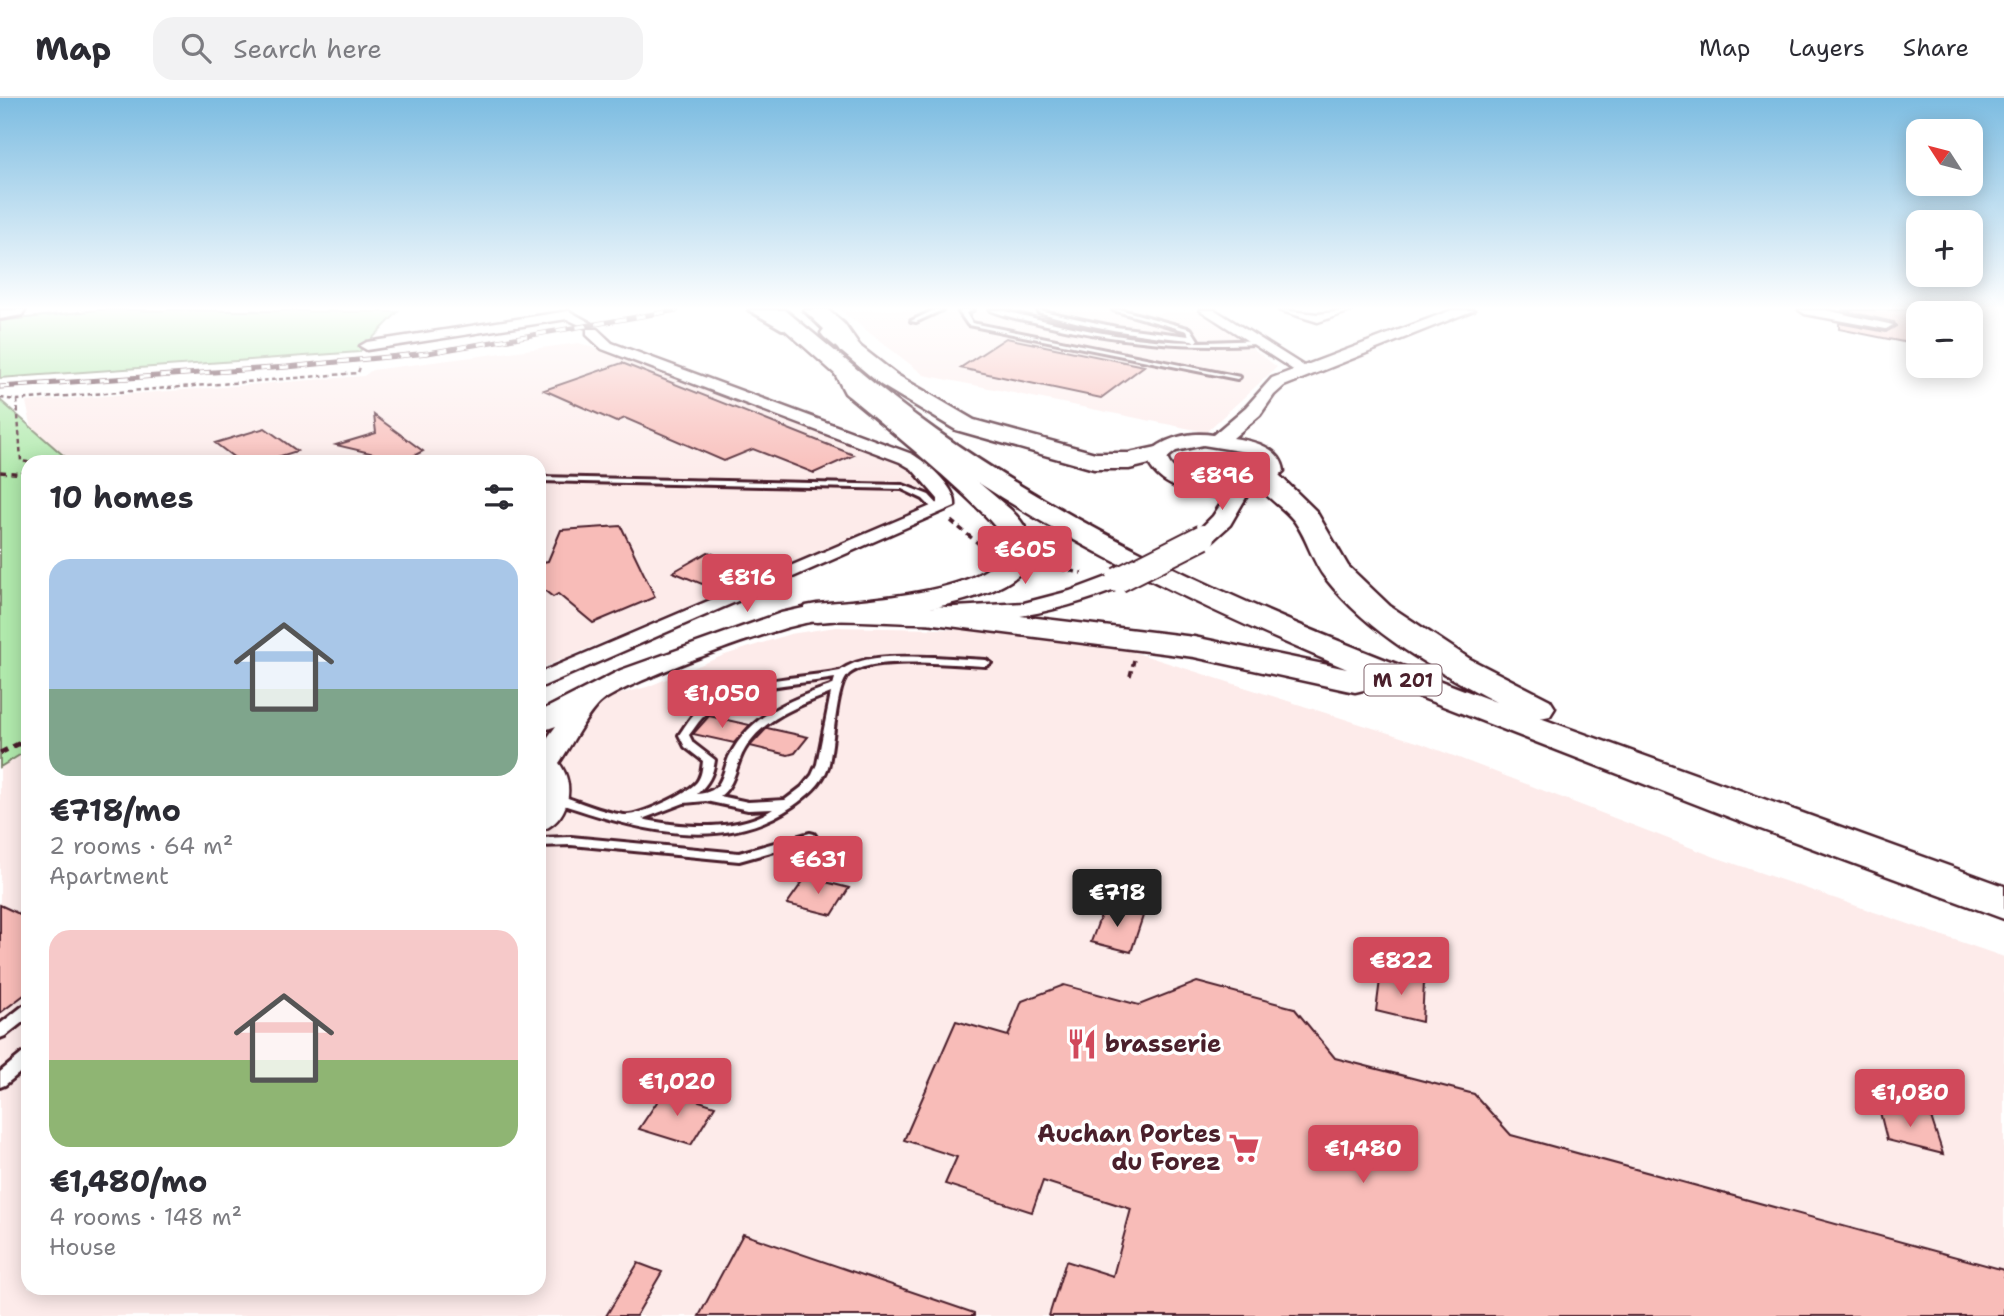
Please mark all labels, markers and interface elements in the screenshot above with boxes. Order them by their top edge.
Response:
search box [153,17,643,80]
text: Map [35,26,111,71]
icon: search [177,29,215,67]
text: Search here [233,31,382,66]
text: Map [1699,32,1750,64]
text: Layers [1788,32,1865,64]
text: Share [1903,32,1969,64]
north arrow [1906,119,1983,196]
map controls [1906,119,1983,378]
button: + [1906,210,1983,287]
button: − [1906,301,1983,378]
pin: €896 [1181,452,1263,512]
text: €896 [1190,460,1254,490]
text: 10 homes [49,477,194,518]
icon: filters [480,478,518,516]
pin: €605 [984,526,1066,586]
text: €605 [994,534,1056,564]
pin: €816 [706,554,788,614]
text: €816 [718,562,776,592]
icon: home [221,604,347,730]
road number: M 201 [1364,664,1442,695]
pin: €1,050 [665,670,779,730]
text: €1,050 [684,678,760,708]
text: €718/mo [49,790,181,831]
text: 2 rooms · 64 m² [49,831,233,861]
pin: €631 [777,836,859,896]
text: €631 [789,844,847,874]
text: Apartment [49,861,169,891]
pin: €718 [1076,870,1158,929]
text: €718 [1088,877,1146,907]
pin: €822 [1360,937,1442,997]
text: €822 [1369,945,1433,975]
icon: home [221,975,347,1101]
restaurant icon: brasserie [1065,1027,1099,1061]
place label: brasserie [1105,1028,1221,1060]
pin: €1,020 [620,1058,734,1118]
text: €1,020 [638,1066,716,1096]
pin: €1,080 [1853,1070,1967,1129]
text: €1,080 [1871,1077,1949,1107]
place label: Auchan Portes du Forez [1037,1118,1221,1178]
pin: €1,480 [1306,1126,1420,1185]
supermarket icon: Auchan Portes du Forez [1227,1131,1261,1165]
text: €1,480 [1324,1133,1402,1163]
text: €1,480/mo [49,1161,207,1202]
text: 4 rooms · 148 m² [49,1202,242,1232]
text: House [49,1232,117,1262]

